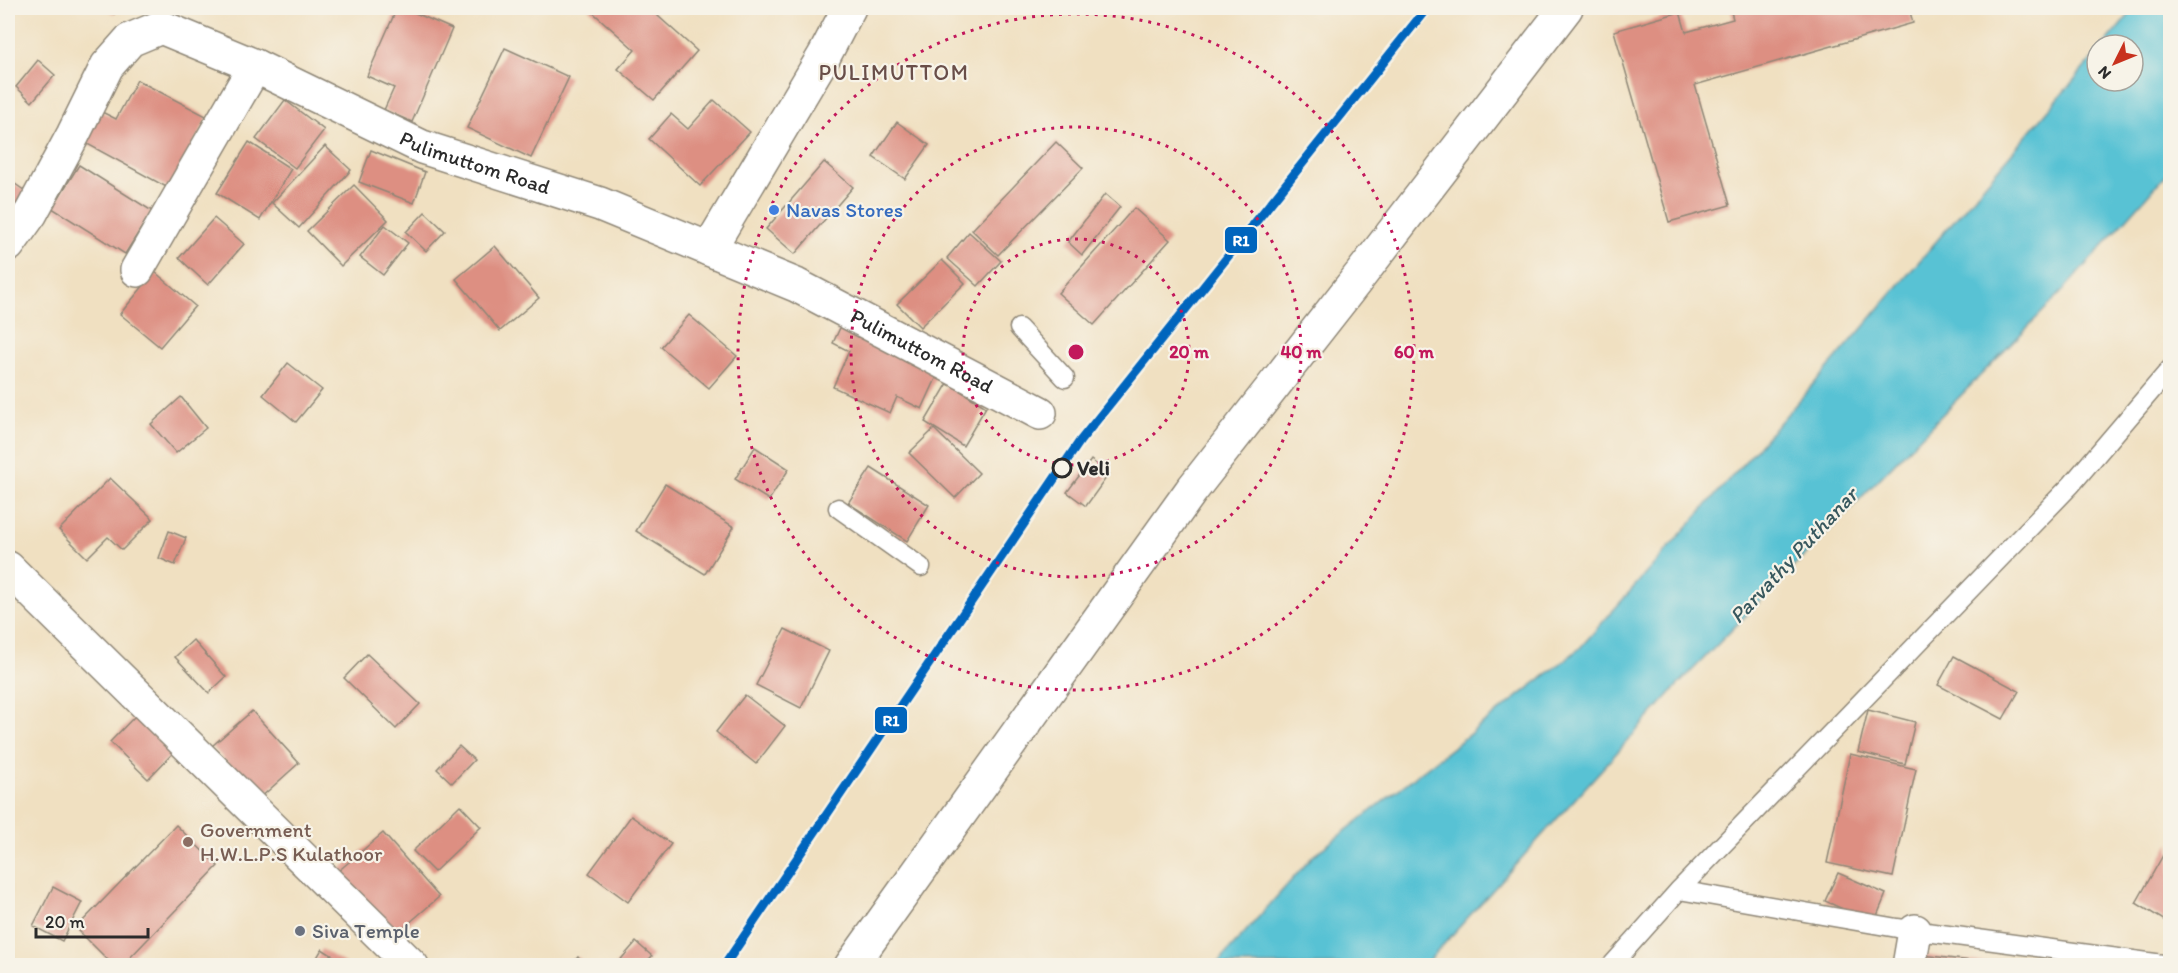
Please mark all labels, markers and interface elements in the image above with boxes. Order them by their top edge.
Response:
north arrow [2085,33,2145,93]
district label: PULIMUTTOM [818,59,970,86]
text: N [2094,62,2115,83]
street label: Pulimuttom Road [396,125,554,199]
place label: Navas Stores [786,197,903,222]
marker: Navas Stores [767,203,781,217]
line badge: R1 [1224,226,1258,254]
text: R1 [1232,231,1250,250]
street label: Pulimuttom Road [847,303,998,399]
text: 20 m [1169,341,1210,363]
text: 40 m [1280,341,1322,363]
text: 60 m [1394,341,1435,363]
centre of rings [1066,342,1086,362]
place label: Veli [1077,455,1110,480]
marker: Veli [1052,458,1072,478]
water label: Parvathy Puthanar [1723,480,1865,629]
line badge: R1 [874,706,908,734]
text: R1 [882,711,900,730]
place label: Government H.W.L.P.S Kulathoor [200,817,383,866]
marker: Government H.W.L.P.S Kulathoor [181,835,195,849]
scale bar [36,901,148,939]
text: 20 m [45,911,85,933]
place label: Siva Temple [312,918,420,943]
marker: Siva Temple [293,924,307,938]

